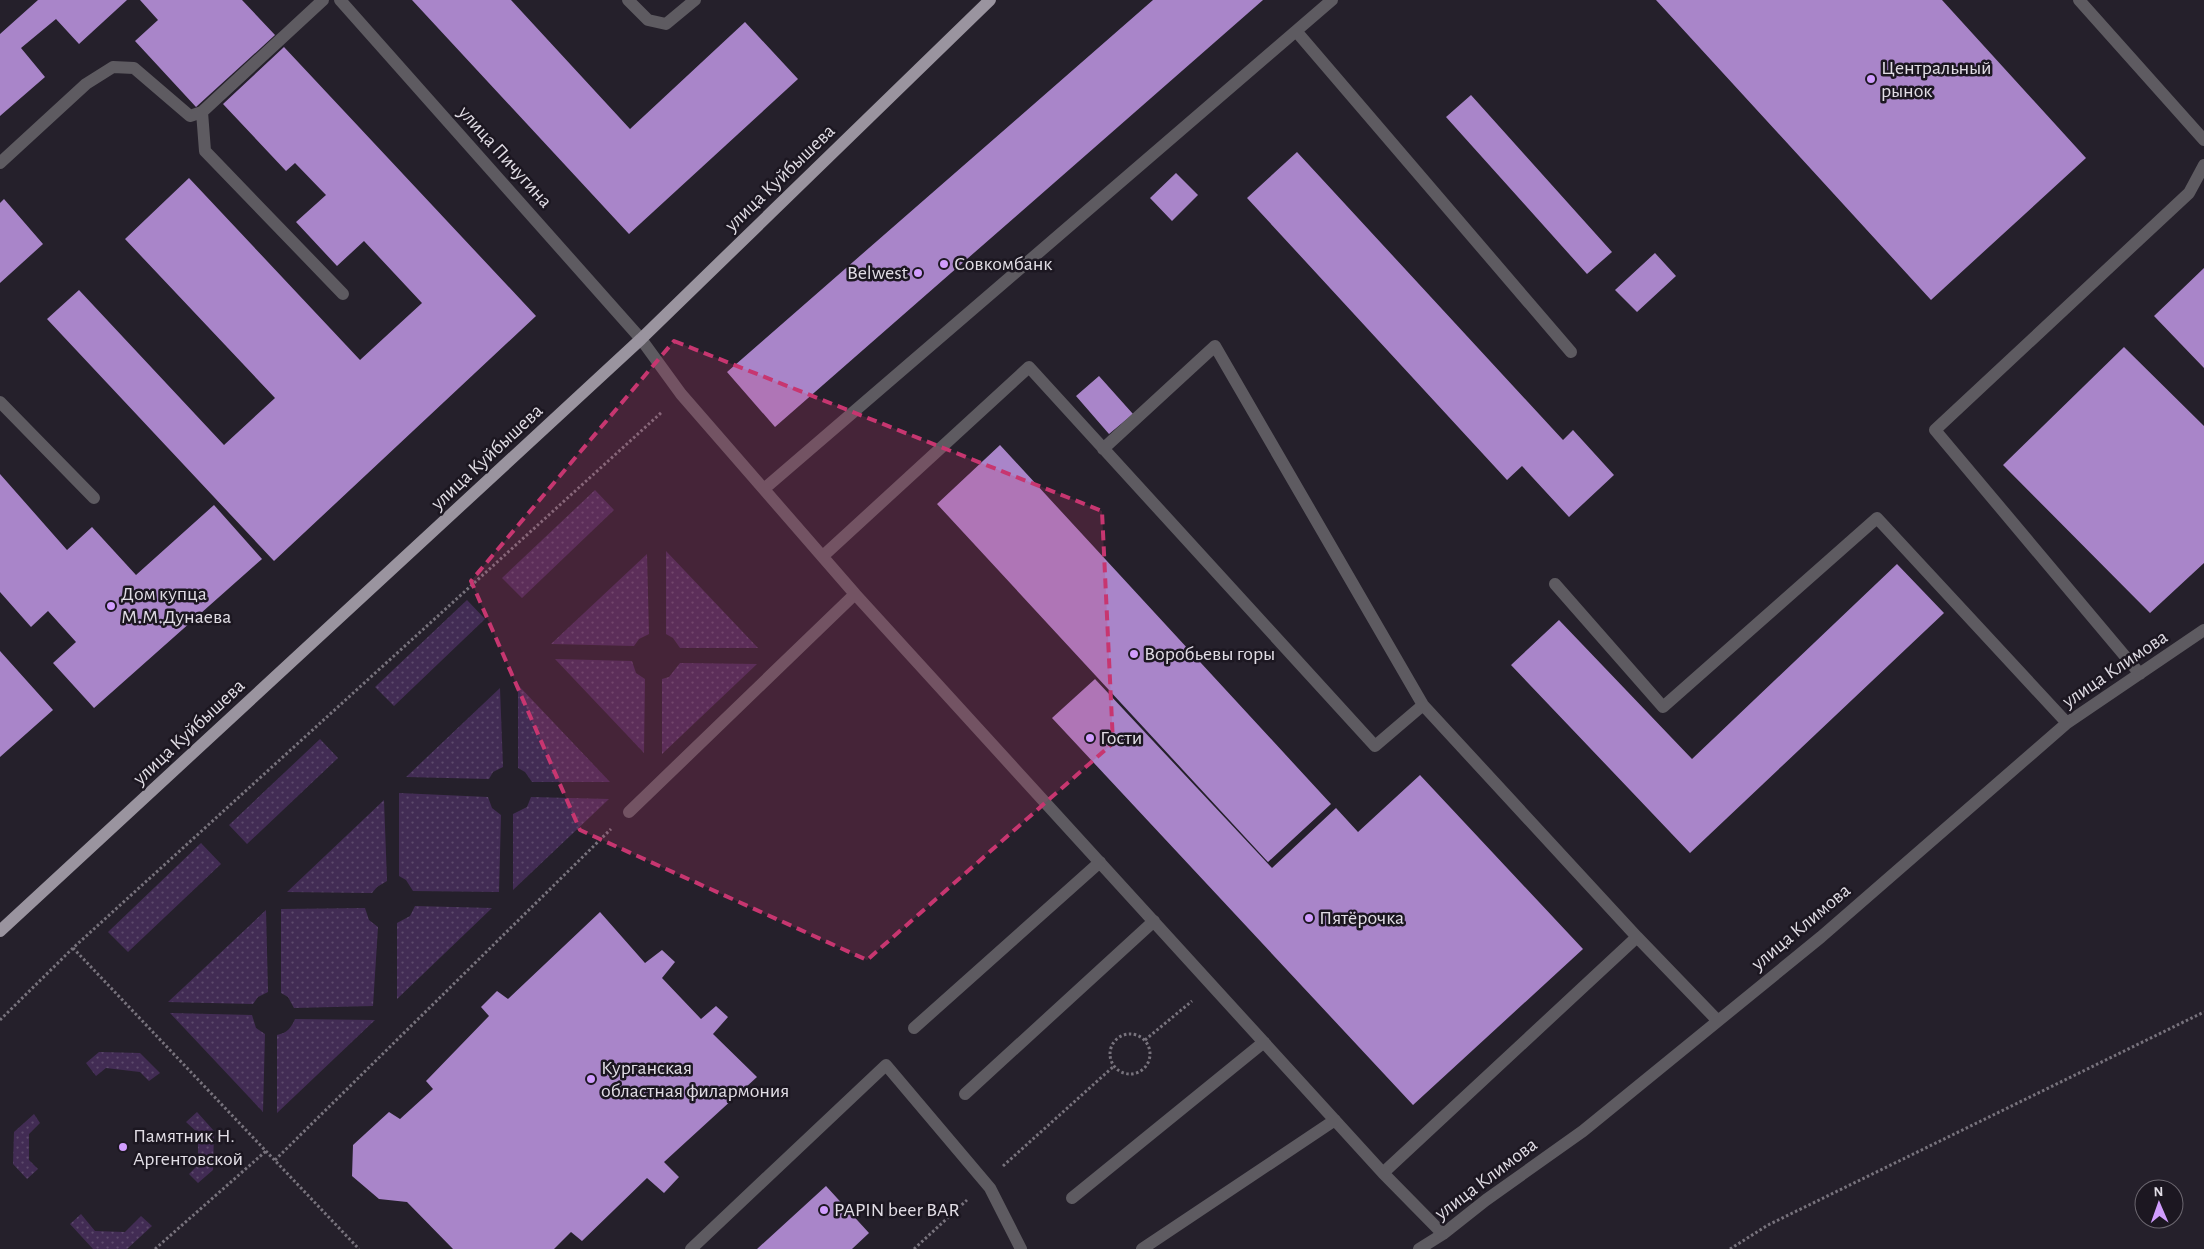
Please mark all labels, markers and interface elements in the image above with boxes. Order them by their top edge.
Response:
place label: Центральный рынок [1881,58,1992,101]
marker: Центральный рынок [1865,73,1877,85]
street label: улица Пичугина [454,102,556,212]
street label: улица Куйбышева [720,121,839,236]
place label: Совкомбанк [954,254,1052,274]
marker: Совкомбанк [938,258,950,270]
place label: Belwest [847,263,909,283]
marker: Belwest [912,267,924,279]
street label: улица Куйбышева [427,400,547,514]
place label: Дом купца М.М.Дунаева [121,584,231,627]
marker: Дом купца М.М.Дунаева [105,600,117,612]
street label: улица Климова [2058,627,2171,712]
place label: Воробьевы горы [1144,644,1275,664]
marker: Воробьевы горы [1128,648,1140,660]
street label: улица Куйбышева [129,675,249,789]
place label: Гости [1100,728,1142,748]
marker: Гости [1084,732,1096,744]
street label: улица Климова [1747,880,1854,975]
place label: Пятёрочка [1319,908,1404,928]
marker: Пятёрочка [1303,912,1315,924]
place label: Курганская областная филармония [601,1058,789,1101]
marker: Курганская областная филармония [585,1073,597,1085]
place label: Памятник Н. Аргентовской [133,1126,243,1169]
street label: улица Климова [1430,1134,1541,1224]
marker: Памятник Н. Аргентовской [117,1141,129,1153]
north arrow [2134,1179,2184,1229]
text: N [2153,1185,2164,1199]
place label: PAPIN beer BAR [834,1200,960,1220]
marker: PAPIN beer BAR [818,1204,830,1216]

